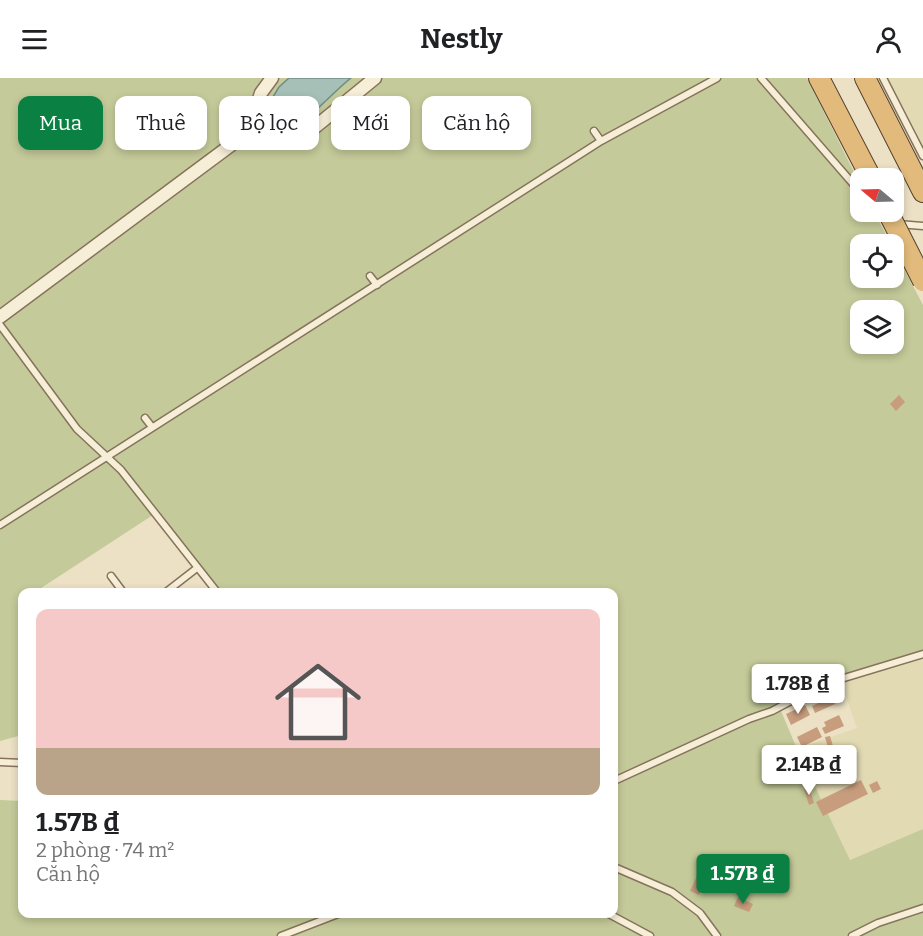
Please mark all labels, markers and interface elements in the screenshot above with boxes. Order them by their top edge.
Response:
icon: menu [18,23,51,56]
text: Nestly [420,23,503,55]
icon: person [872,23,905,56]
chip: Mua [18,96,103,150]
chip: Thuê [115,96,207,150]
chip: Bộ lọc [219,96,319,150]
chip: Mới [331,96,410,150]
chip: Căn hộ [422,96,531,150]
north arrow [850,168,904,222]
map controls [850,168,904,354]
button: locate [850,234,904,288]
button: layers [850,300,904,354]
icon: home [264,648,372,756]
pin: 1.78B ₫ [743,664,853,715]
text: 1.78B ₫ [766,671,830,695]
pin: 2.14B ₫ [754,745,864,796]
text: 2.14B ₫ [776,752,842,776]
text: 1.57B ₫ [36,807,121,838]
text: 2 phòng · 74 m² [36,838,174,862]
pin: 1.57B ₫ [688,854,798,905]
text: 1.57B ₫ [711,861,776,885]
text: Căn hộ [36,862,100,886]

